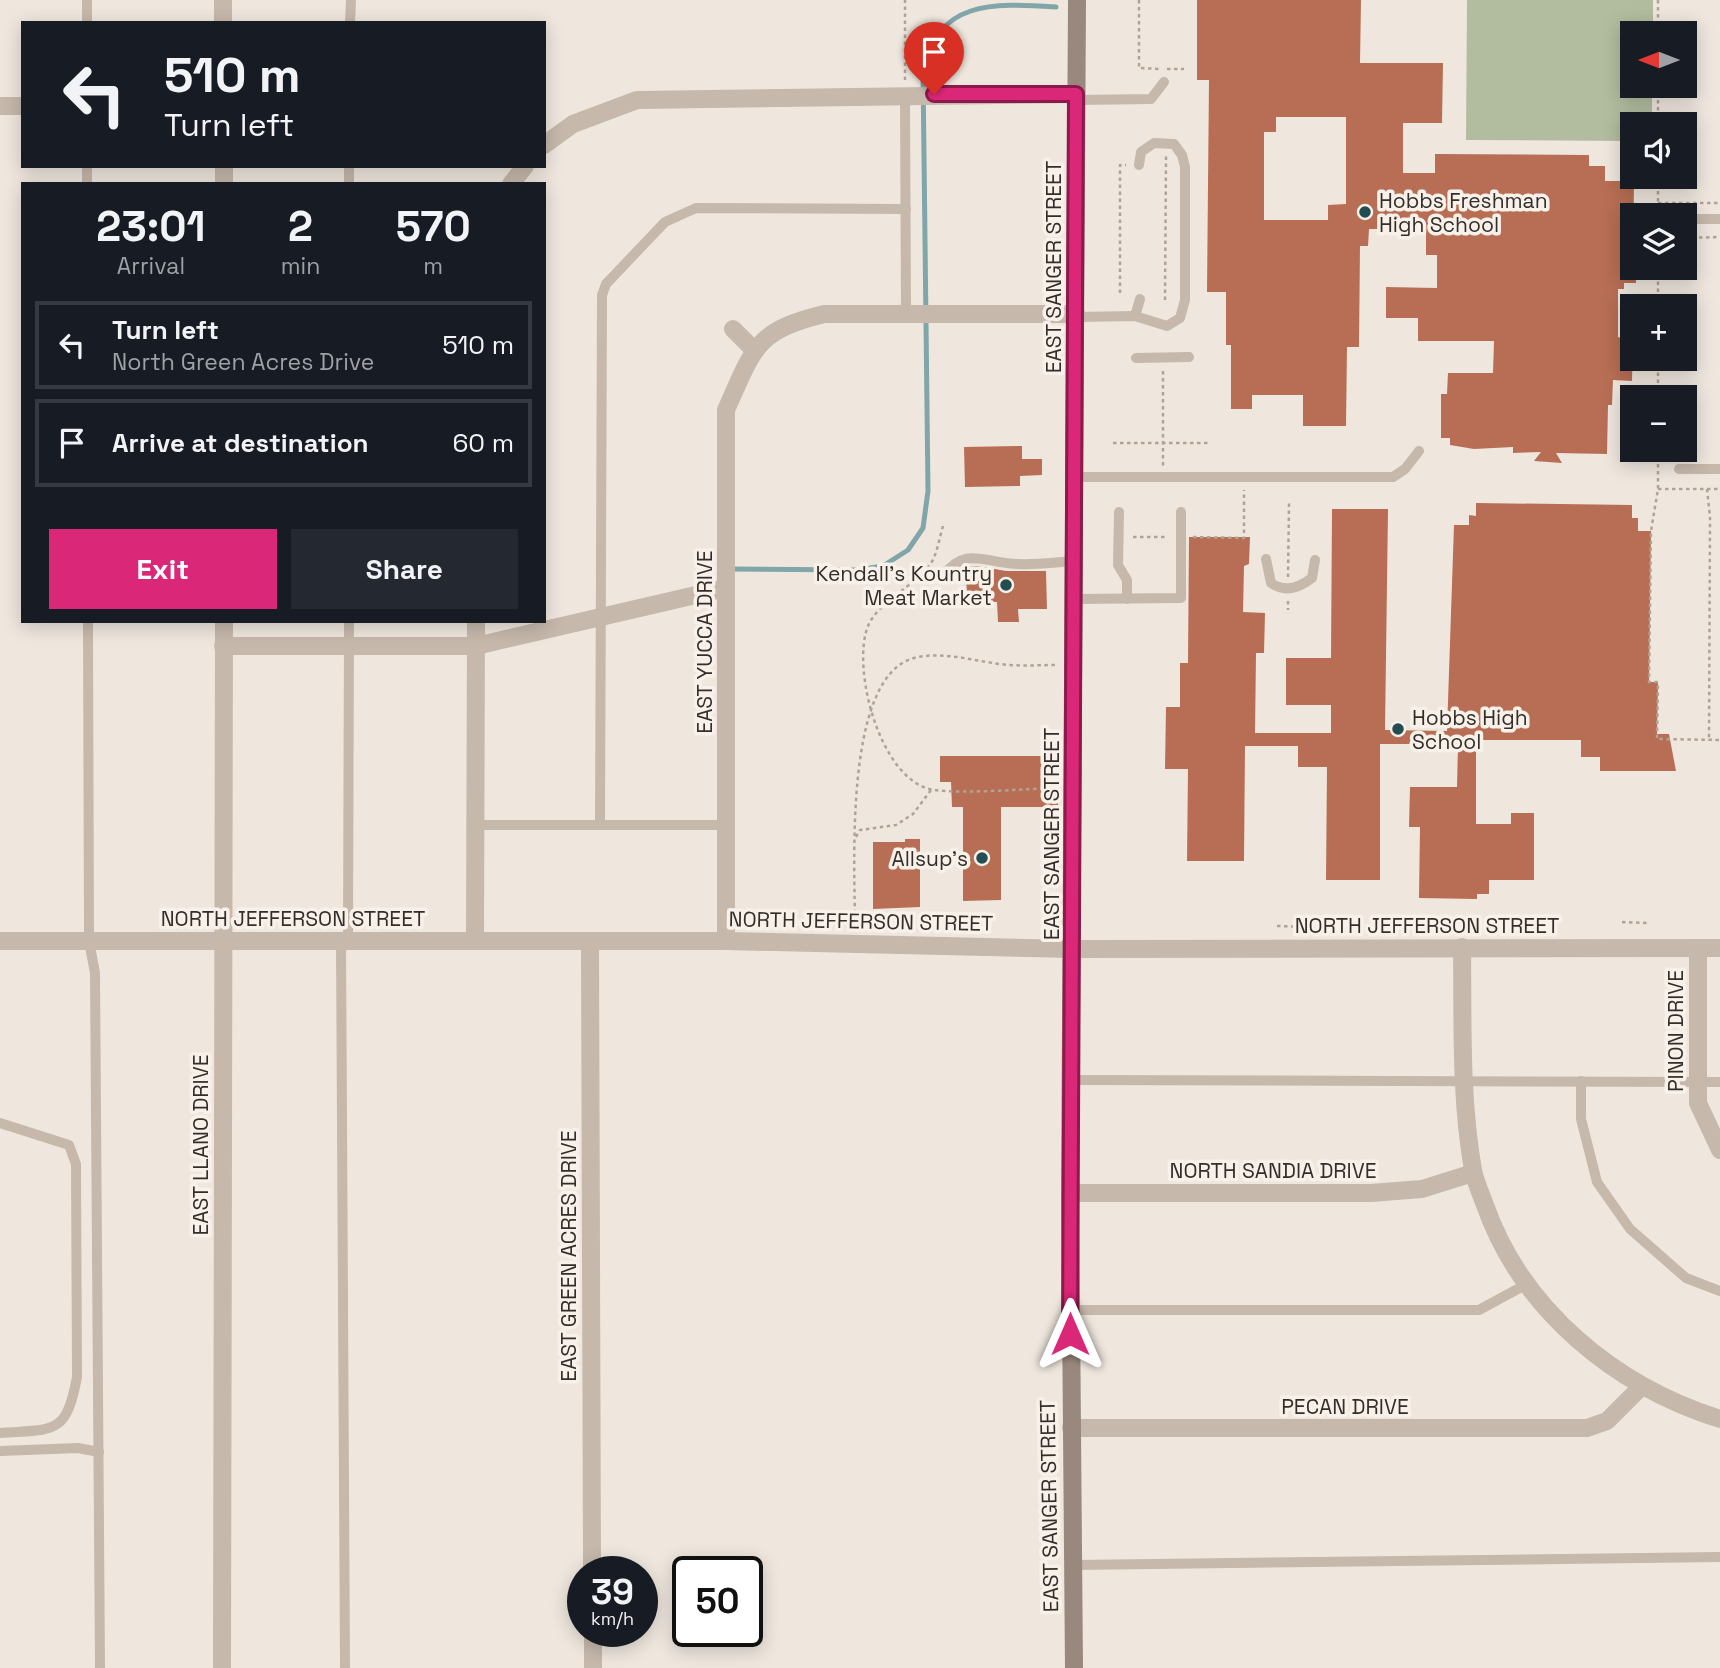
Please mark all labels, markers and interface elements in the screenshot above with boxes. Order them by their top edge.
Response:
north arrow [1620,21,1698,98]
map controls [1620,21,1697,462]
pin [904,22,964,94]
icon: arrive [915,33,953,71]
text: 510 m [164,44,301,106]
icon: left [49,49,140,140]
text: Turn left [164,105,294,145]
button: sound [1620,112,1697,189]
street label: EAST SANGER STREET [1040,161,1067,373]
place label: Hobbs Freshman High School [1379,187,1548,238]
text: 23:01 [96,200,206,253]
text: 2 [288,200,313,253]
text: 570 [396,200,471,253]
button: layers [1620,203,1697,280]
marker: Hobbs Freshman High School [1357,204,1373,220]
text: Arrival [117,251,185,281]
text: min [281,251,320,281]
text: m [423,251,443,281]
button: + [1620,294,1697,371]
text: Turn left [112,313,219,347]
icon: left [53,326,91,364]
text: 510 m [442,328,514,362]
text: North Green Acres Drive [112,347,374,377]
button: − [1620,385,1697,462]
icon: arrive [53,424,91,462]
text: Arrive at destination [112,426,369,460]
text: 60 m [452,426,514,460]
button: Exit [49,529,277,609]
button: Share [291,529,518,609]
street label: EAST YUCCA DRIVE [691,550,718,734]
place label: Kendall's Kountry Meat Market [816,560,992,611]
marker: Kendall's Kountry Meat Market [998,577,1014,593]
place label: Hobbs High School [1412,704,1528,755]
marker: Hobbs High School [1390,721,1406,737]
street label: EAST SANGER STREET [1038,728,1065,940]
place label: Allsup's [891,845,968,872]
marker: Allsup's [974,850,990,866]
street label: NORTH JEFFERSON STREET [161,905,425,932]
street label: NORTH JEFFERSON STREET [728,905,994,937]
street label: NORTH JEFFERSON STREET [1295,912,1559,939]
street label: PINON DRIVE [1662,970,1689,1092]
street label: EAST LLANO DRIVE [187,1054,214,1236]
street label: EAST GREEN ACRES DRIVE [555,1130,582,1382]
street label: NORTH SANDIA DRIVE [1169,1157,1377,1184]
position arrow [1033,1297,1107,1371]
street label: PECAN DRIVE [1281,1393,1409,1420]
street label: EAST SANGER STREET [1034,1399,1064,1613]
speed limit sign: 50 [672,1556,763,1647]
text: 39 [591,1570,634,1614]
text: km/h [591,1607,634,1630]

